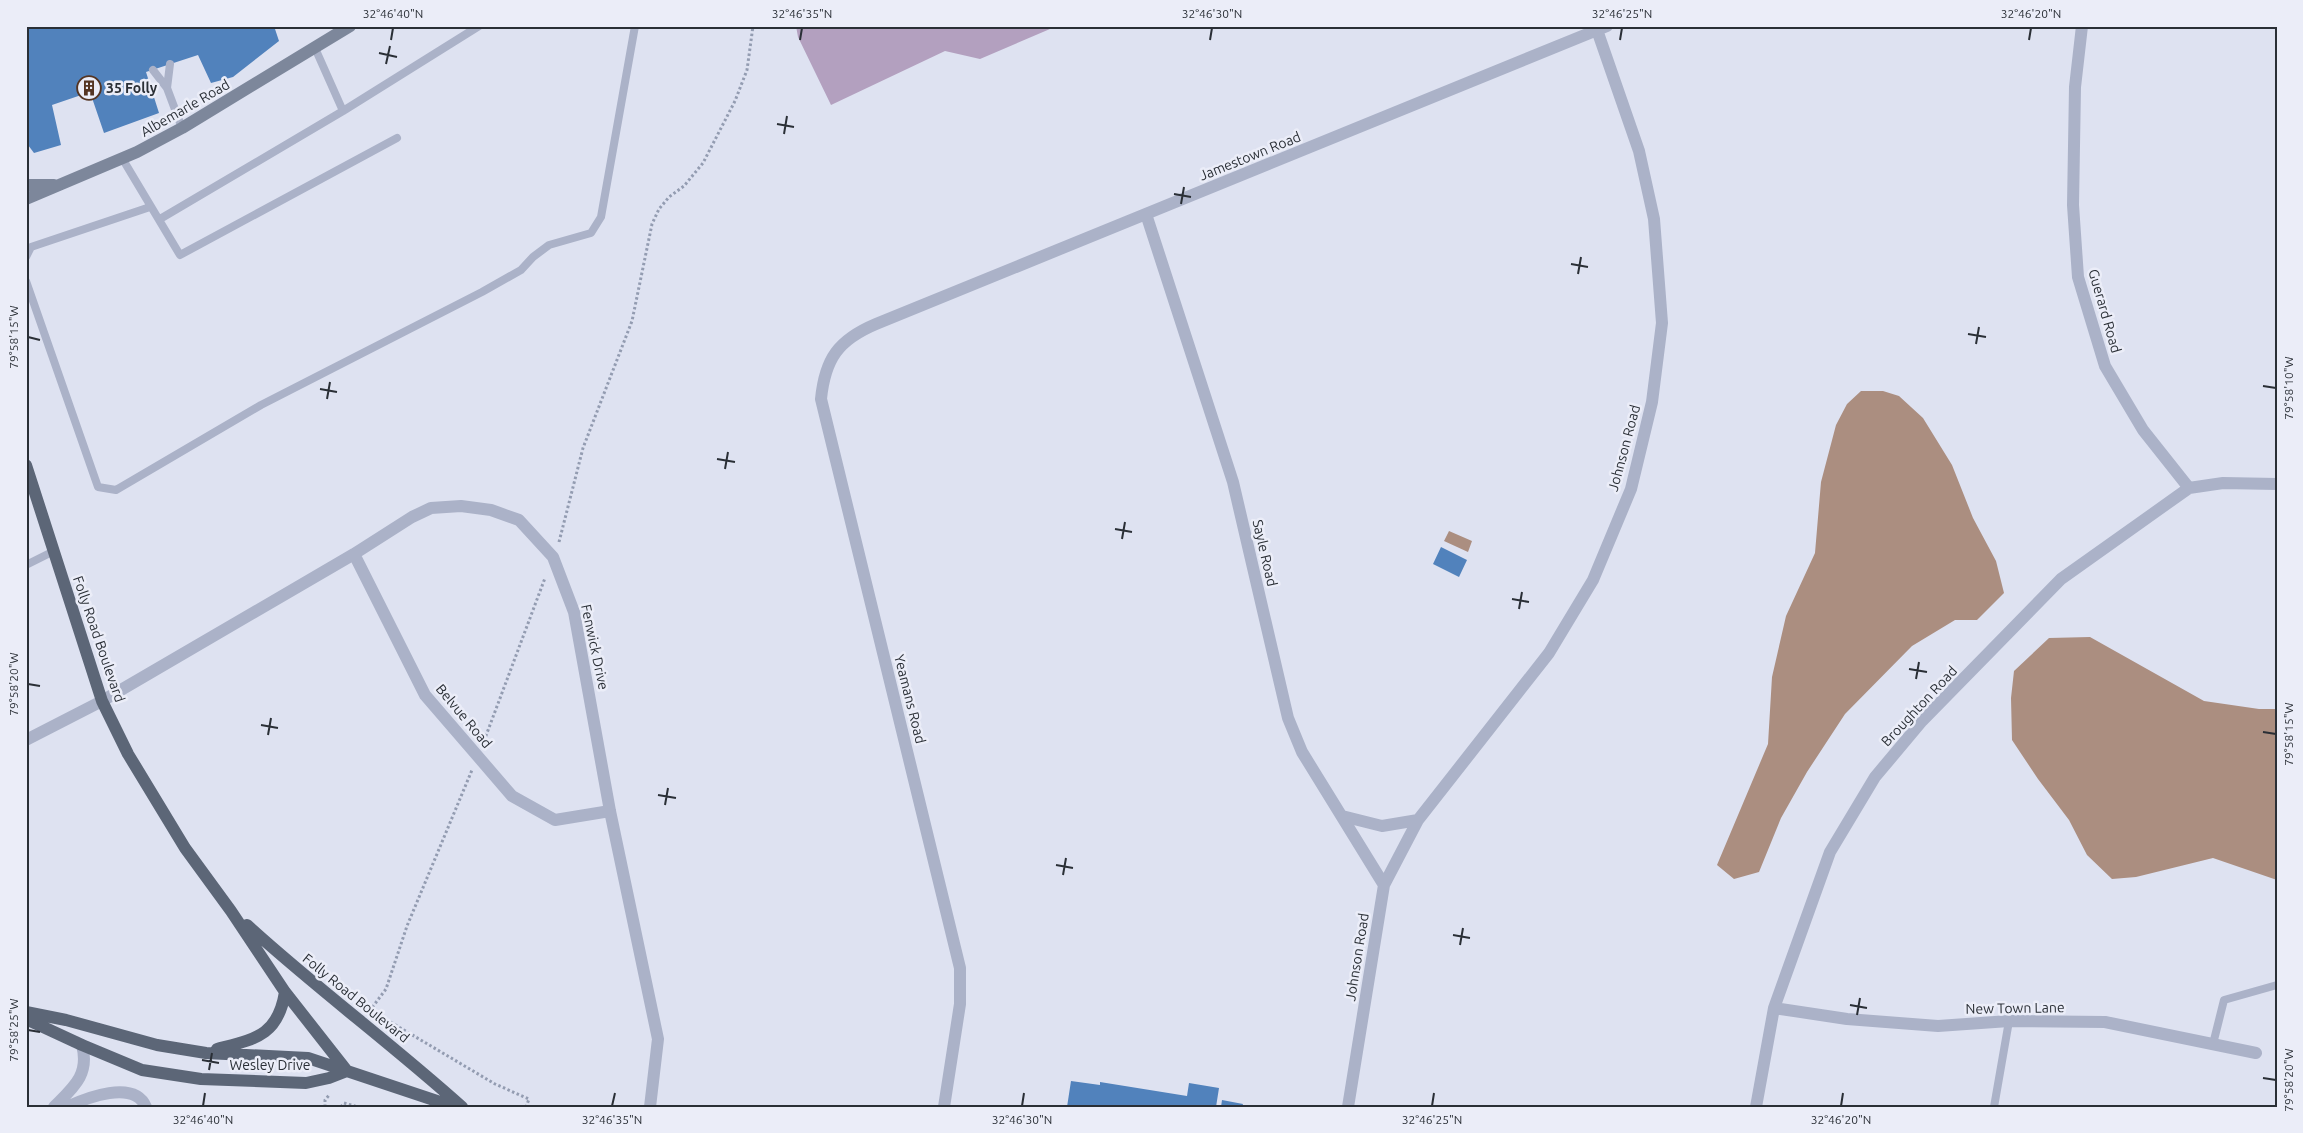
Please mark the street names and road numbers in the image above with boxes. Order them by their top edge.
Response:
street label: Albemarle Road [138,76,232,140]
street label: Jamestown Road [1197,128,1303,184]
street label: Guerard Road [2085,267,2125,355]
street label: Johnson Road [1605,403,1643,493]
street label: Sayle Road [1250,518,1280,588]
street label: Folly Road Boulevard [70,574,128,704]
street label: Fenwick Drive [578,603,612,691]
street label: Yeamans Road [891,653,929,745]
street label: Broughton Road [1878,663,1960,749]
street label: Belvue Road [433,681,495,751]
street label: Johnson Road [1342,912,1372,1002]
street label: Folly Road Boulevard [300,950,412,1046]
street label: New Town Lane [1965,999,2065,1017]
street label: Wesley Drive [230,1057,311,1073]

